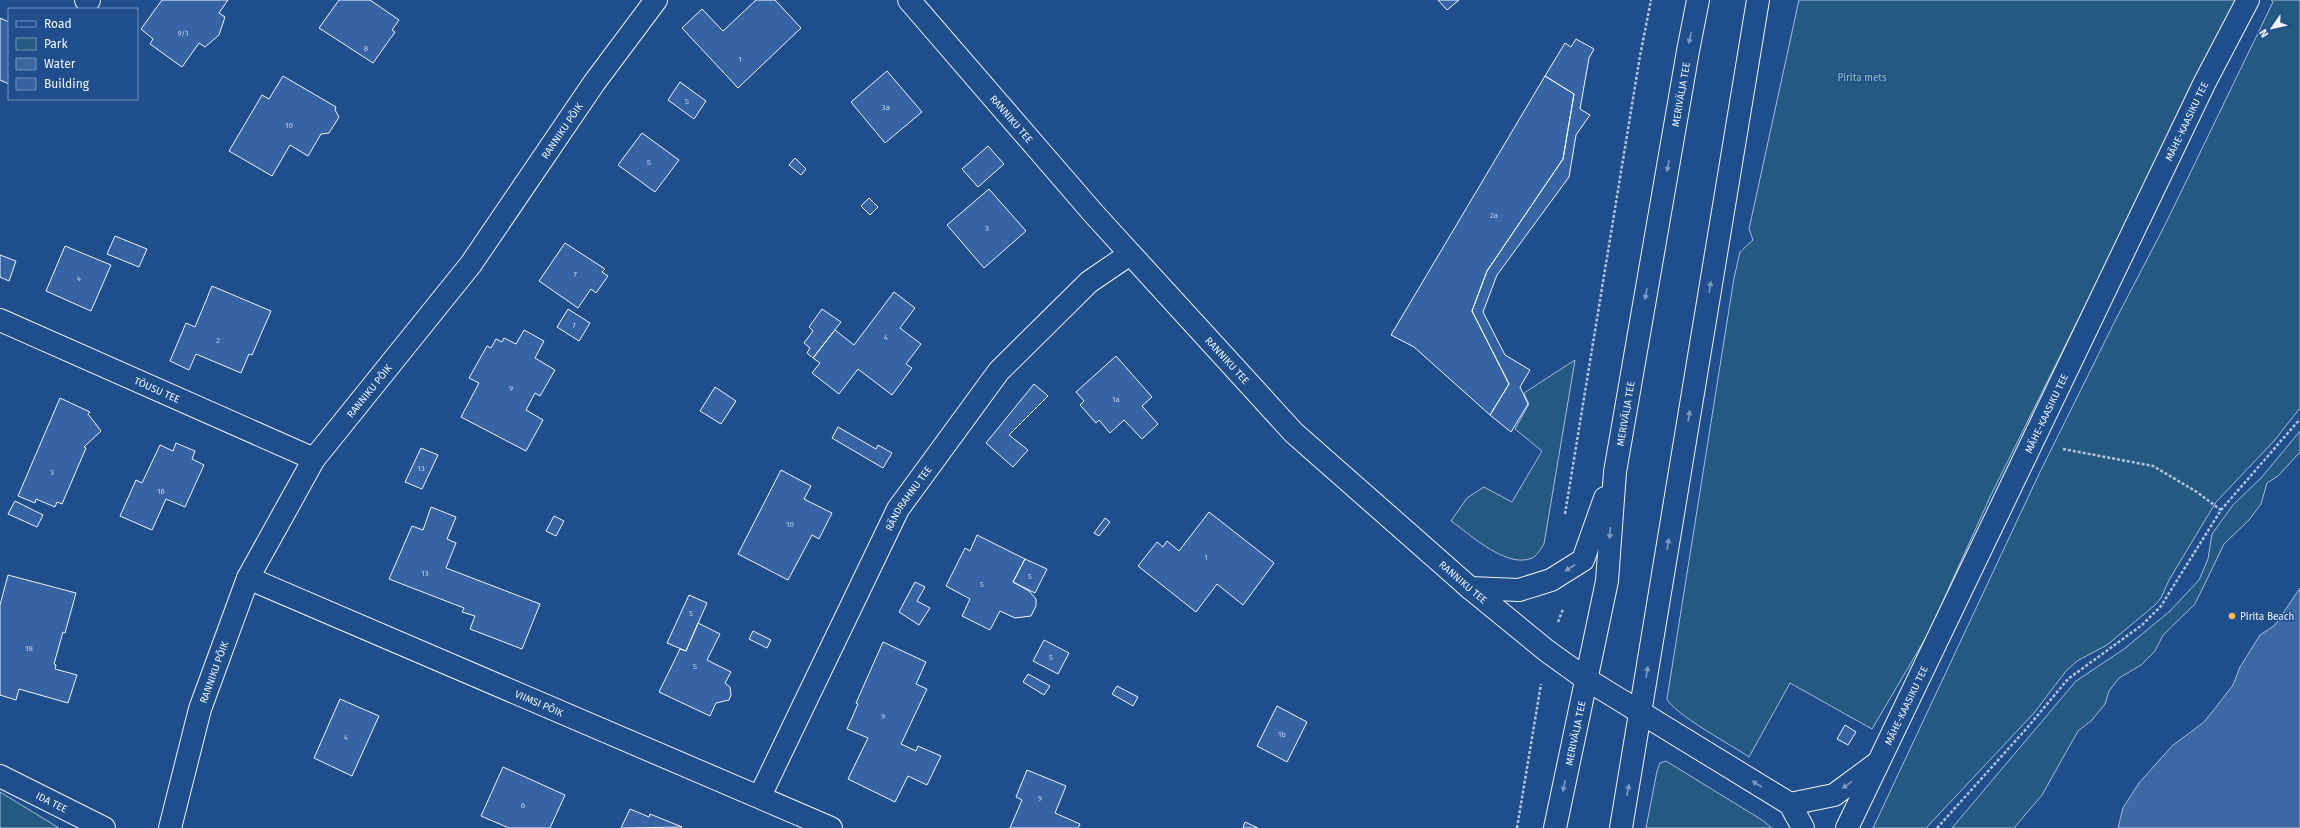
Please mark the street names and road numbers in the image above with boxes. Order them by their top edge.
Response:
street label: MERIVÄLJA TEE [1670,61,1693,128]
street label: MÄHE-KAASIKU TEE [2163,80,2211,163]
street label: RANNIKU TEE [987,93,1035,146]
street label: RANNIKU PÕIK [539,101,586,161]
street label: RANNIKU TEE [1202,335,1251,387]
street label: RANNIKU PÕIK [345,362,395,420]
street label: MÄHE-KAASIKU TEE [2023,372,2071,455]
street label: TÕUSU TEE [132,375,182,406]
street label: MERIVÄLJA TEE [1615,380,1638,447]
street label: RÄNDRAHNU TEE [883,464,935,533]
street label: RANNIKU TEE [1436,559,1489,607]
street label: RANNIKU PÕIK [198,640,231,705]
street label: MÄHE-KAASIKU TEE [1883,664,1931,747]
street label: VIIMSI PÕIK [513,688,565,720]
street label: MERIVÄLJA TEE [1563,700,1589,767]
street label: IDA TEE [34,790,69,816]

